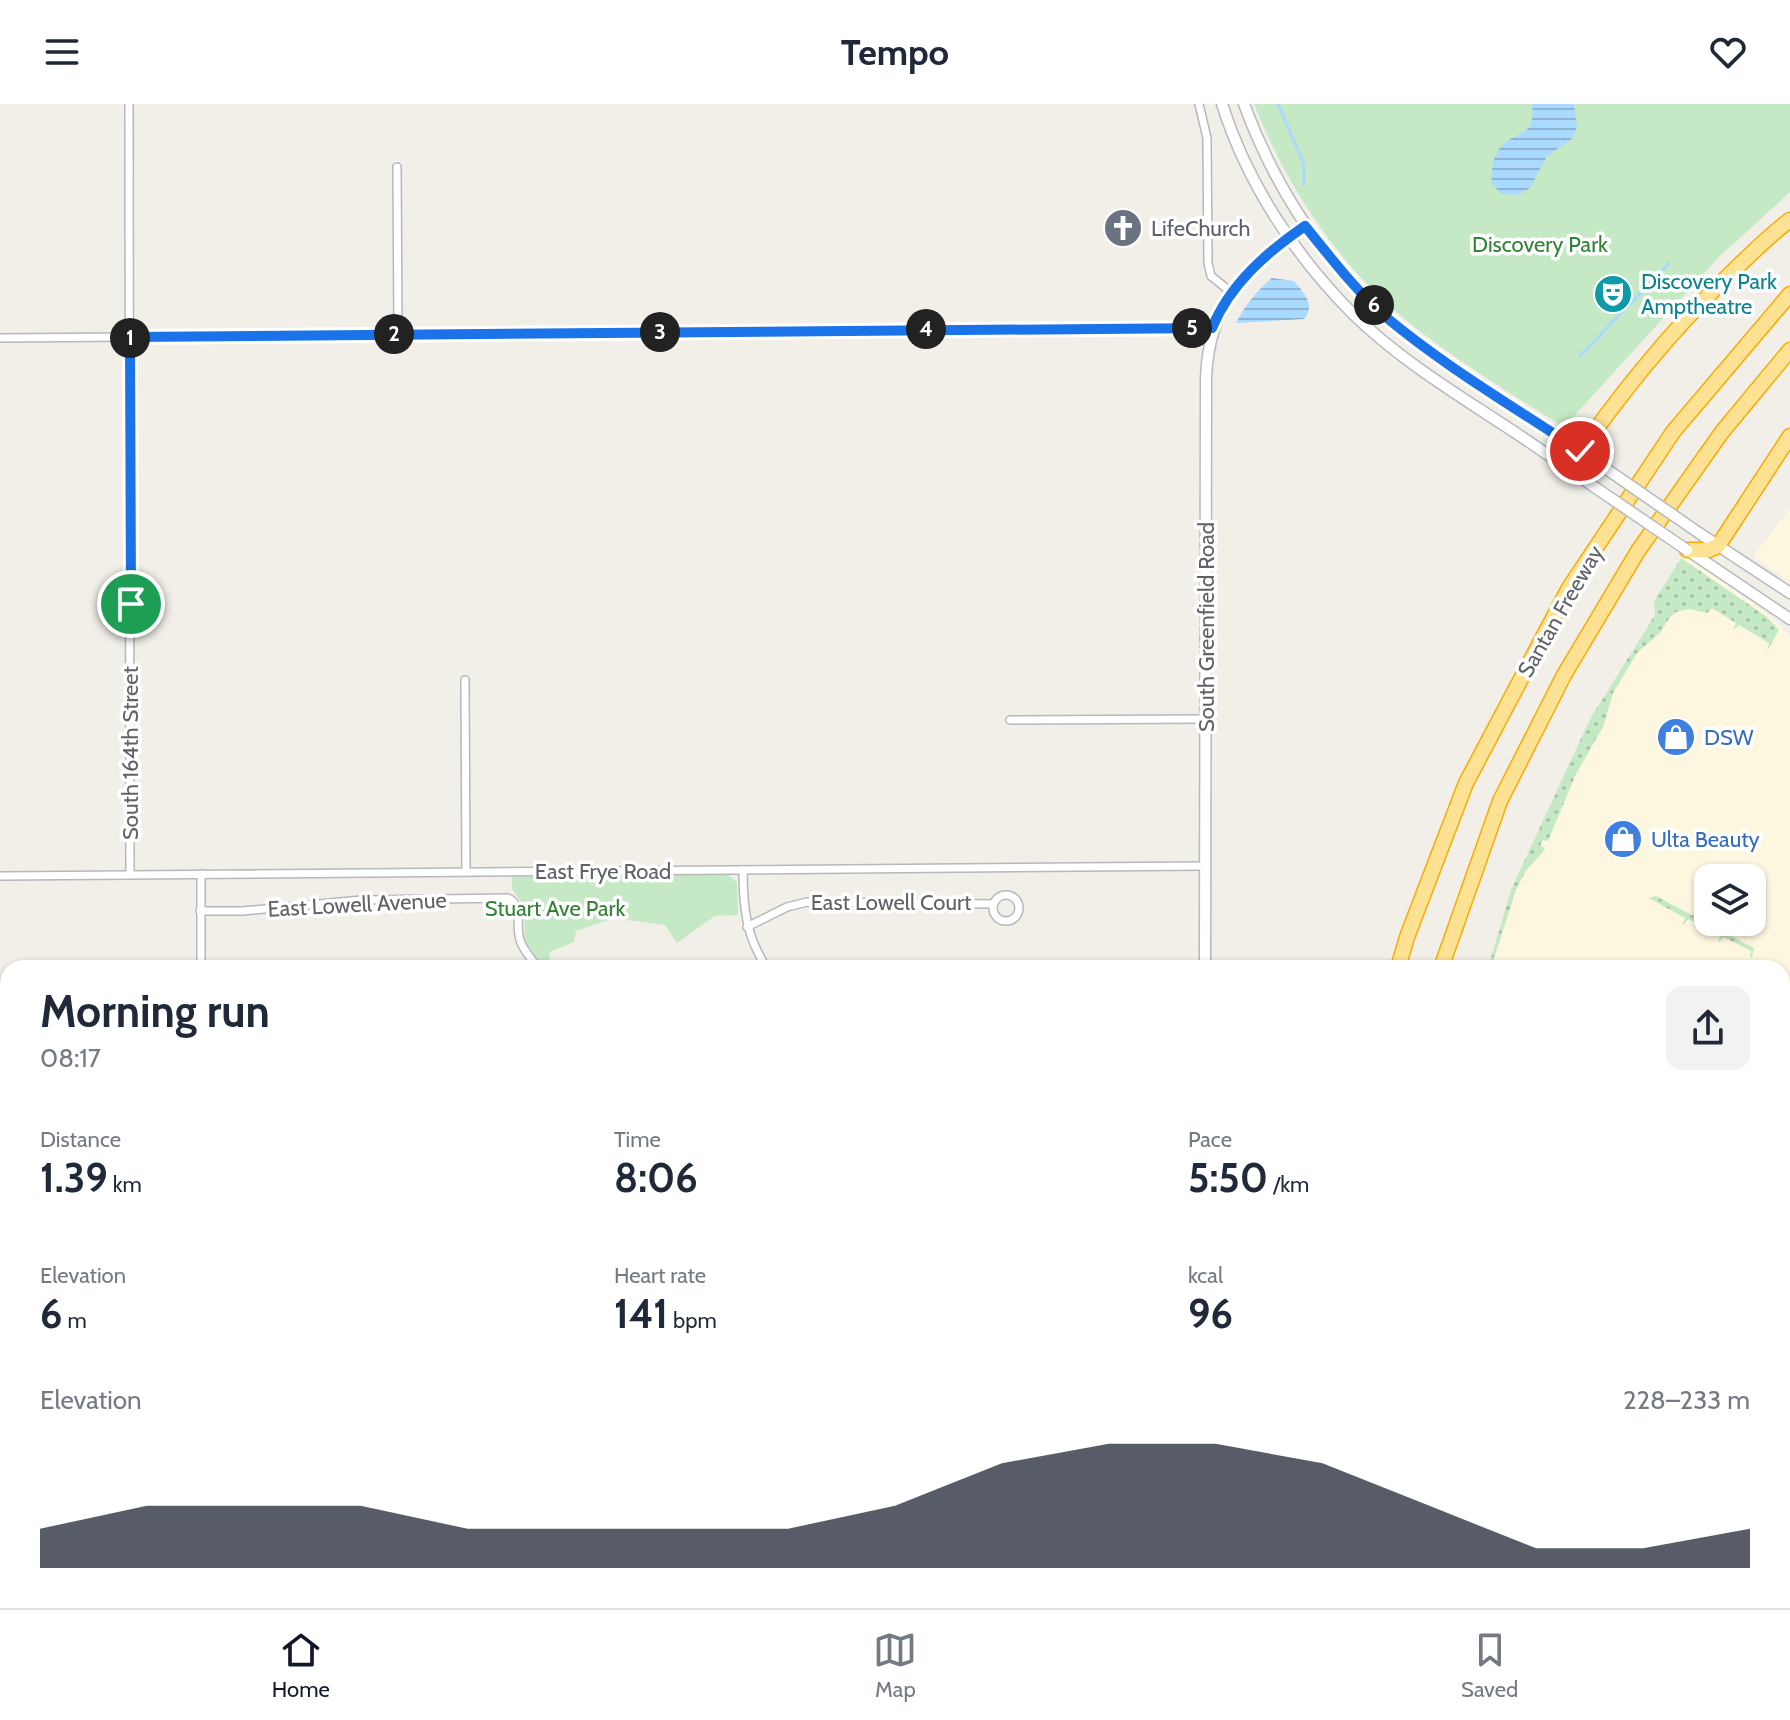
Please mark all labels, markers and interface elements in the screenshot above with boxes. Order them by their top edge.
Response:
icon: menu [40,30,84,74]
text: Tempo [841,30,949,74]
icon: heart [1706,30,1750,74]
church icon: LifeChurch [1102,207,1144,249]
place label: LifeChurch [1151,215,1250,242]
park label: Discovery Park [1472,231,1608,258]
place label: Discovery Park Amptheatre [1641,268,1777,320]
theatre icon: Discovery Park Amptheatre [1592,273,1634,315]
pin: 6 [1354,285,1394,325]
text: 6 [1368,291,1380,318]
pin: 5 [1172,308,1212,348]
pin: 4 [906,309,946,349]
pin: 3 [640,312,680,352]
pin: 2 [374,314,414,354]
text: 5 [1186,314,1198,341]
text: 4 [919,315,933,342]
pin: 1 [110,318,150,358]
text: 3 [654,318,666,345]
text: 2 [388,320,400,347]
text: 1 [126,324,134,351]
pin [1546,417,1614,485]
icon: check [1558,429,1602,473]
street label: South Greenfield Road [1193,522,1220,732]
street label: Santan Freeway [1512,541,1609,682]
pin [97,570,165,638]
icon: arrive [109,582,153,626]
street label: South 164th Street [117,665,144,840]
shop icon: DSW [1655,716,1697,758]
place label: DSW [1704,724,1754,751]
shop icon: Ulta Beauty [1602,818,1644,860]
place label: Ulta Beauty [1651,826,1760,853]
street label: East Frye Road [535,858,671,885]
map controls [1694,864,1766,936]
button: layers [1694,864,1766,936]
street label: East Lowell Avenue [267,886,447,923]
street label: East Lowell Court [811,889,972,916]
park label: Stuart Ave Park [485,895,625,922]
text: Morning run [40,985,270,1038]
button: share [1666,986,1750,1070]
text: 08:17 [40,1042,101,1074]
text: Distance [40,1126,121,1153]
text: Time [614,1126,661,1153]
text: Pace [1188,1126,1232,1153]
text: 1.39 [40,1153,108,1202]
text: 8:06 [614,1153,698,1202]
text: 5:50 [1188,1153,1268,1202]
text: km [108,1171,142,1198]
text: /km [1268,1171,1309,1198]
text: Elevation [40,1262,126,1289]
text: Heart rate [614,1262,706,1289]
text: kcal [1188,1262,1223,1289]
text: 6 [40,1289,62,1338]
text: 141 [614,1289,668,1338]
text: 96 [1188,1289,1233,1338]
text: m [62,1307,87,1334]
text: bpm [668,1307,717,1334]
text: Elevation [40,1384,142,1416]
text: 228–233 m [1623,1384,1750,1416]
tab: Home [272,1628,330,1703]
tab: Map [873,1628,917,1703]
tab: Saved [1461,1628,1518,1703]

